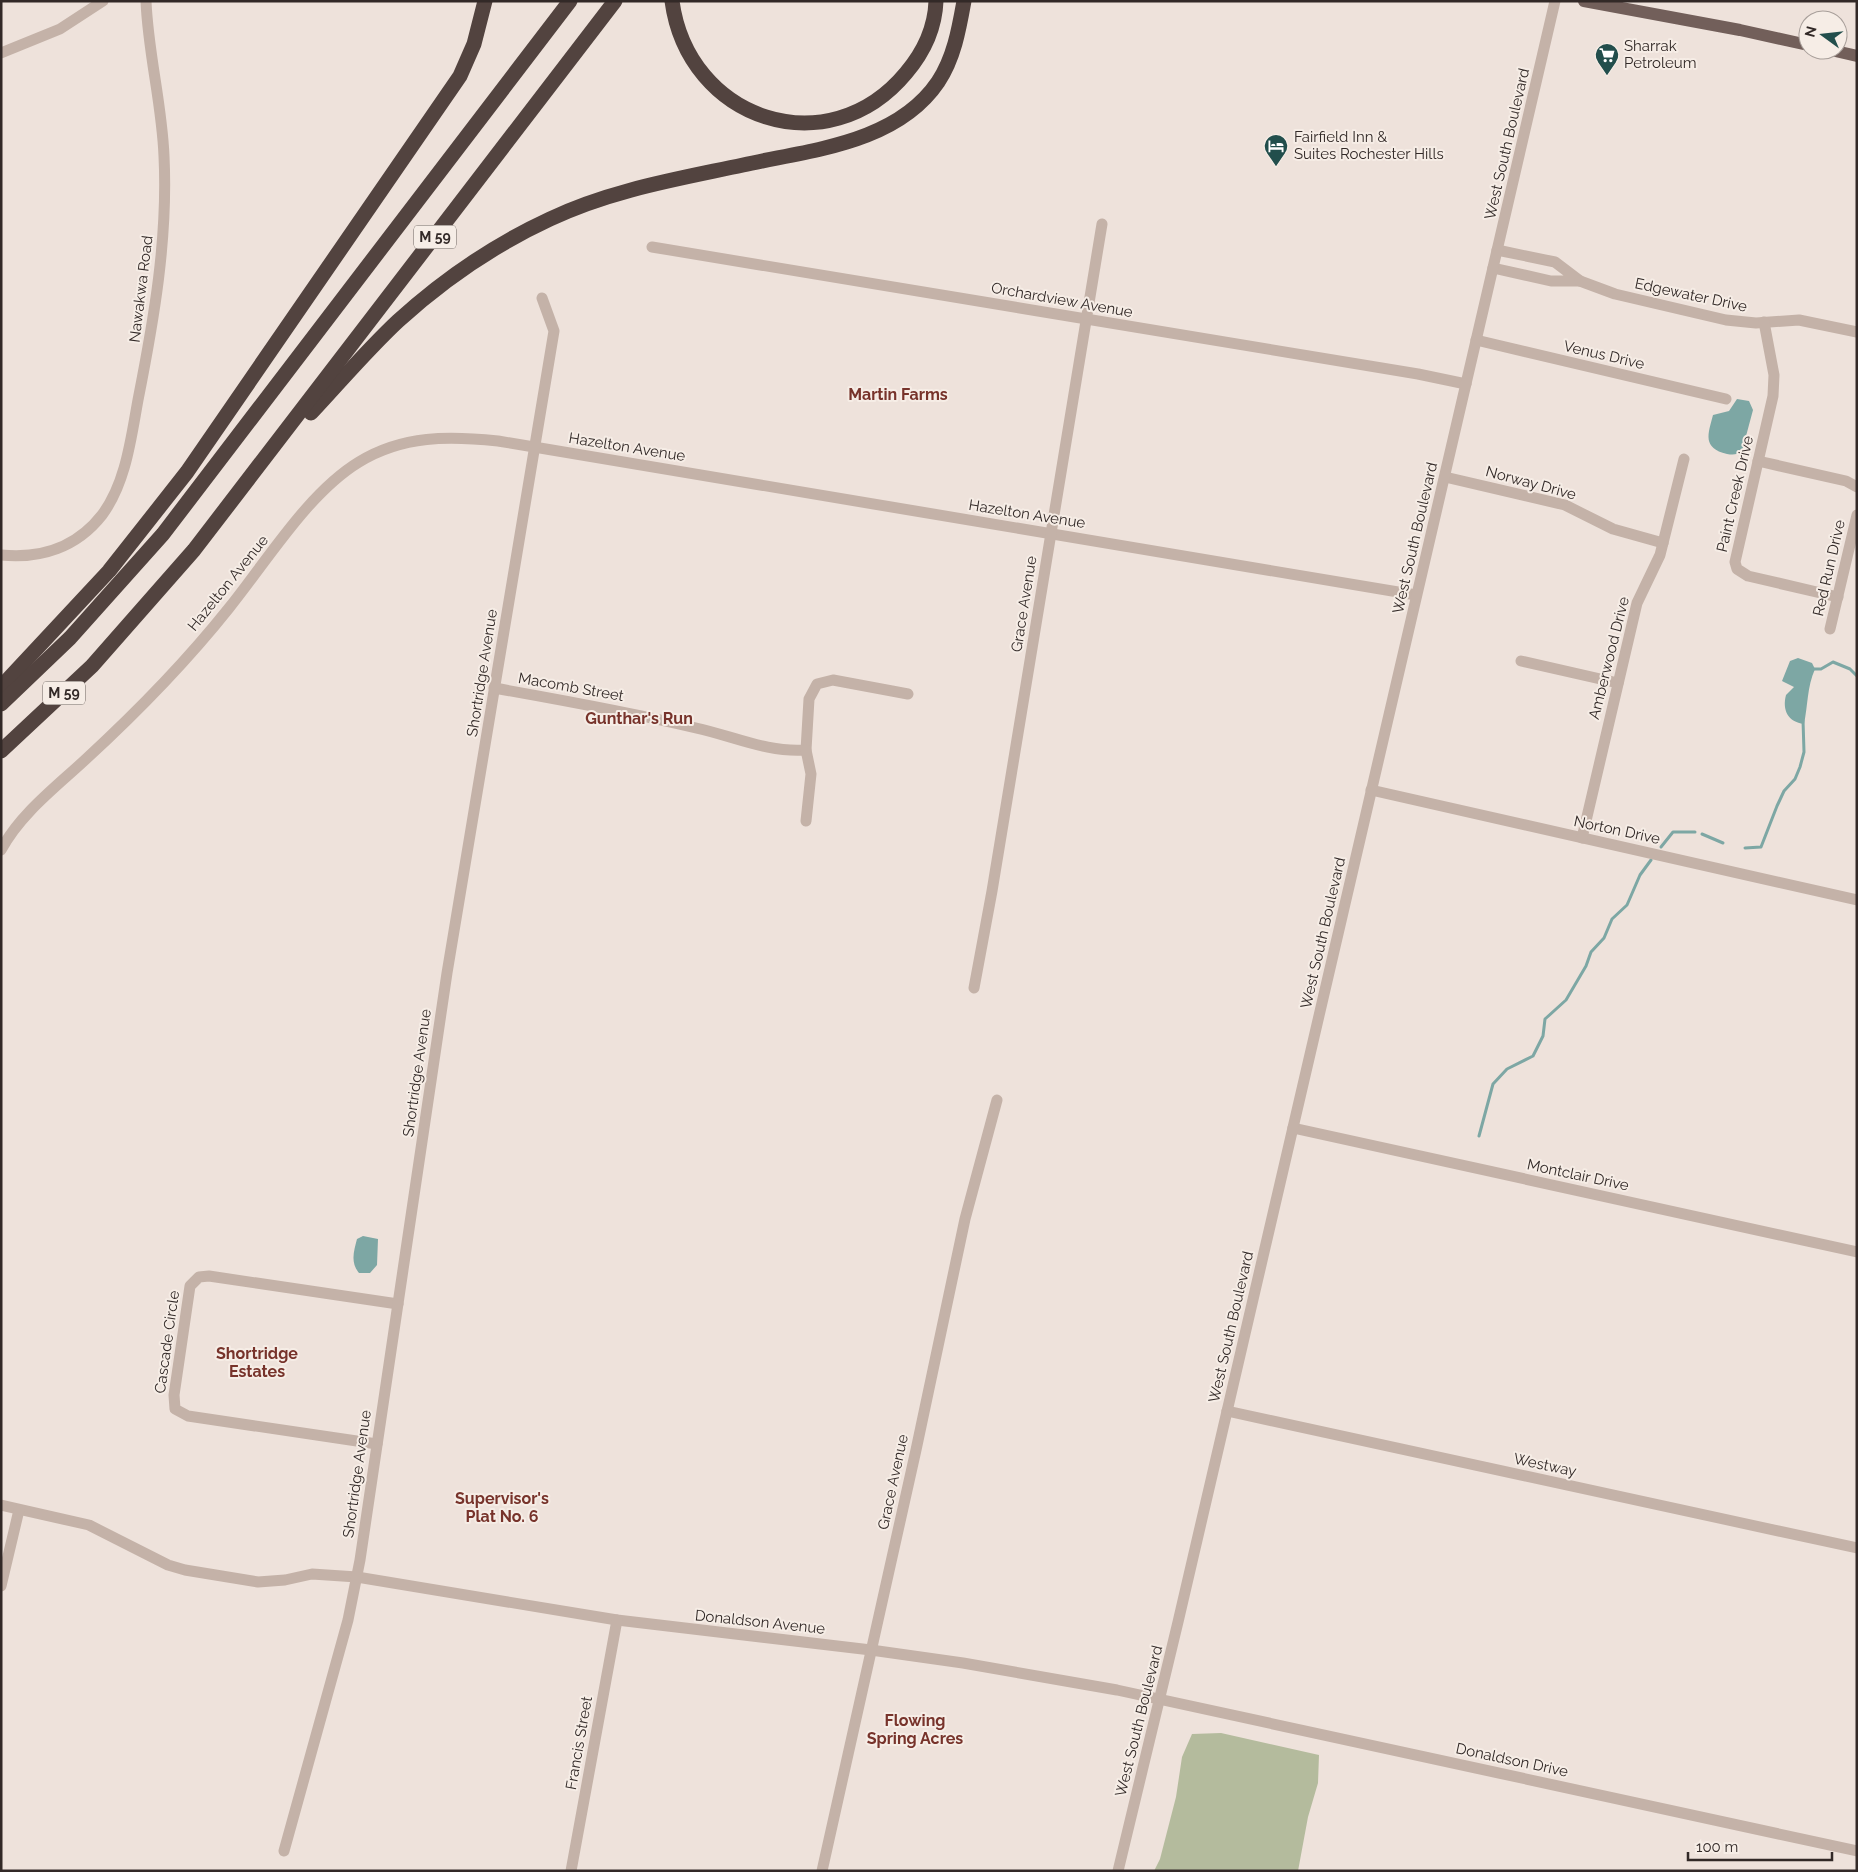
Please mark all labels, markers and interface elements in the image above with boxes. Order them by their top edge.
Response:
north arrow [1798,10,1848,60]
text: N [1801,24,1820,39]
place label: Sharrak Petroleum [1624,37,1696,72]
supermarket icon: Sharrak Petroleum [1594,42,1620,76]
street label: West South Boulevard [1481,66,1533,222]
place label: Fairfield Inn & Suites Rochester Hills [1294,128,1444,163]
hotel icon: Fairfield Inn & Suites Rochester Hills [1263,133,1289,167]
road number: M 59 [414,226,456,248]
street label: Nawakwa Road [126,235,156,343]
street label: Edgewater Drive [1633,274,1749,316]
street label: Orchardview Avenue [990,279,1134,321]
street label: Venus Drive [1562,337,1646,373]
district label: Martin Farms [848,385,948,404]
street label: Hazelton Avenue [567,429,687,465]
street label: Paint Creek Drive [1713,434,1757,554]
street label: West South Boulevard [1389,460,1441,616]
street label: Norway Drive [1484,462,1578,504]
street label: Hazelton Avenue [967,496,1087,532]
street label: Red Run Drive [1809,518,1849,618]
street label: Hazelton Avenue [184,531,272,634]
street label: Grace Avenue [1008,554,1041,653]
street label: Amberwood Drive [1585,595,1633,721]
street label: Shortridge Avenue [463,608,501,738]
street label: Macomb Street [517,669,625,705]
road number: M 59 [43,681,85,704]
district label: Gunthar's Run [585,709,693,728]
street label: Norton Drive [1572,812,1662,848]
street label: West South Boulevard [1297,855,1349,1011]
street label: Shortridge Avenue [399,1008,435,1138]
street label: Montclair Drive [1525,1155,1631,1195]
street label: West South Boulevard [1205,1249,1257,1405]
street label: Cascade Circle [151,1289,183,1395]
district label: Shortridge Estates [216,1344,298,1381]
street label: Shortridge Avenue [339,1409,375,1539]
street label: Grace Avenue [874,1432,912,1531]
street label: Westway [1512,1450,1578,1480]
district label: Supervisor's Plat No. 6 [455,1489,549,1526]
street label: Donaldson Avenue [694,1606,826,1638]
street label: West South Boulevard [1112,1644,1166,1798]
street label: Francis Street [562,1695,596,1791]
district label: Flowing Spring Acres [867,1711,963,1748]
street label: Donaldson Drive [1454,1739,1570,1781]
scale bar [1688,1830,1832,1862]
text: 100 m [1696,1838,1738,1856]

